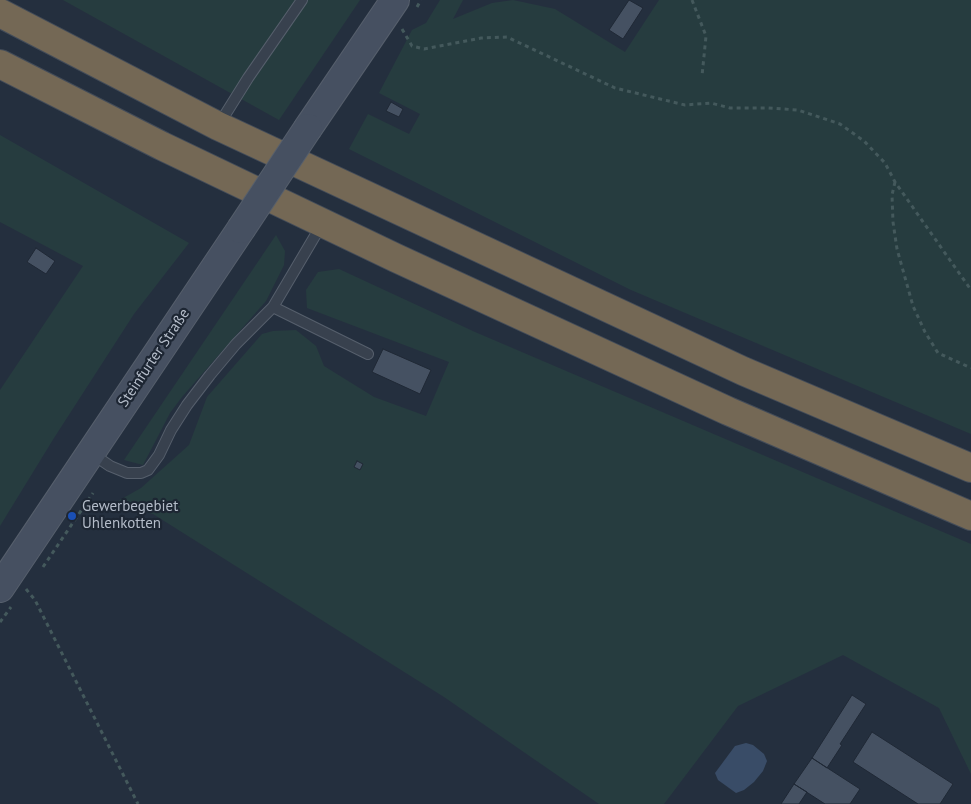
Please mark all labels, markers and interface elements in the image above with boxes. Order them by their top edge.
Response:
street label: Steinfurter Straße [114,305,194,411]
place label: Gewerbegebiet Uhlenkotten [82,498,178,533]
marker: Gewerbegebiet Uhlenkotten [66,510,78,522]

